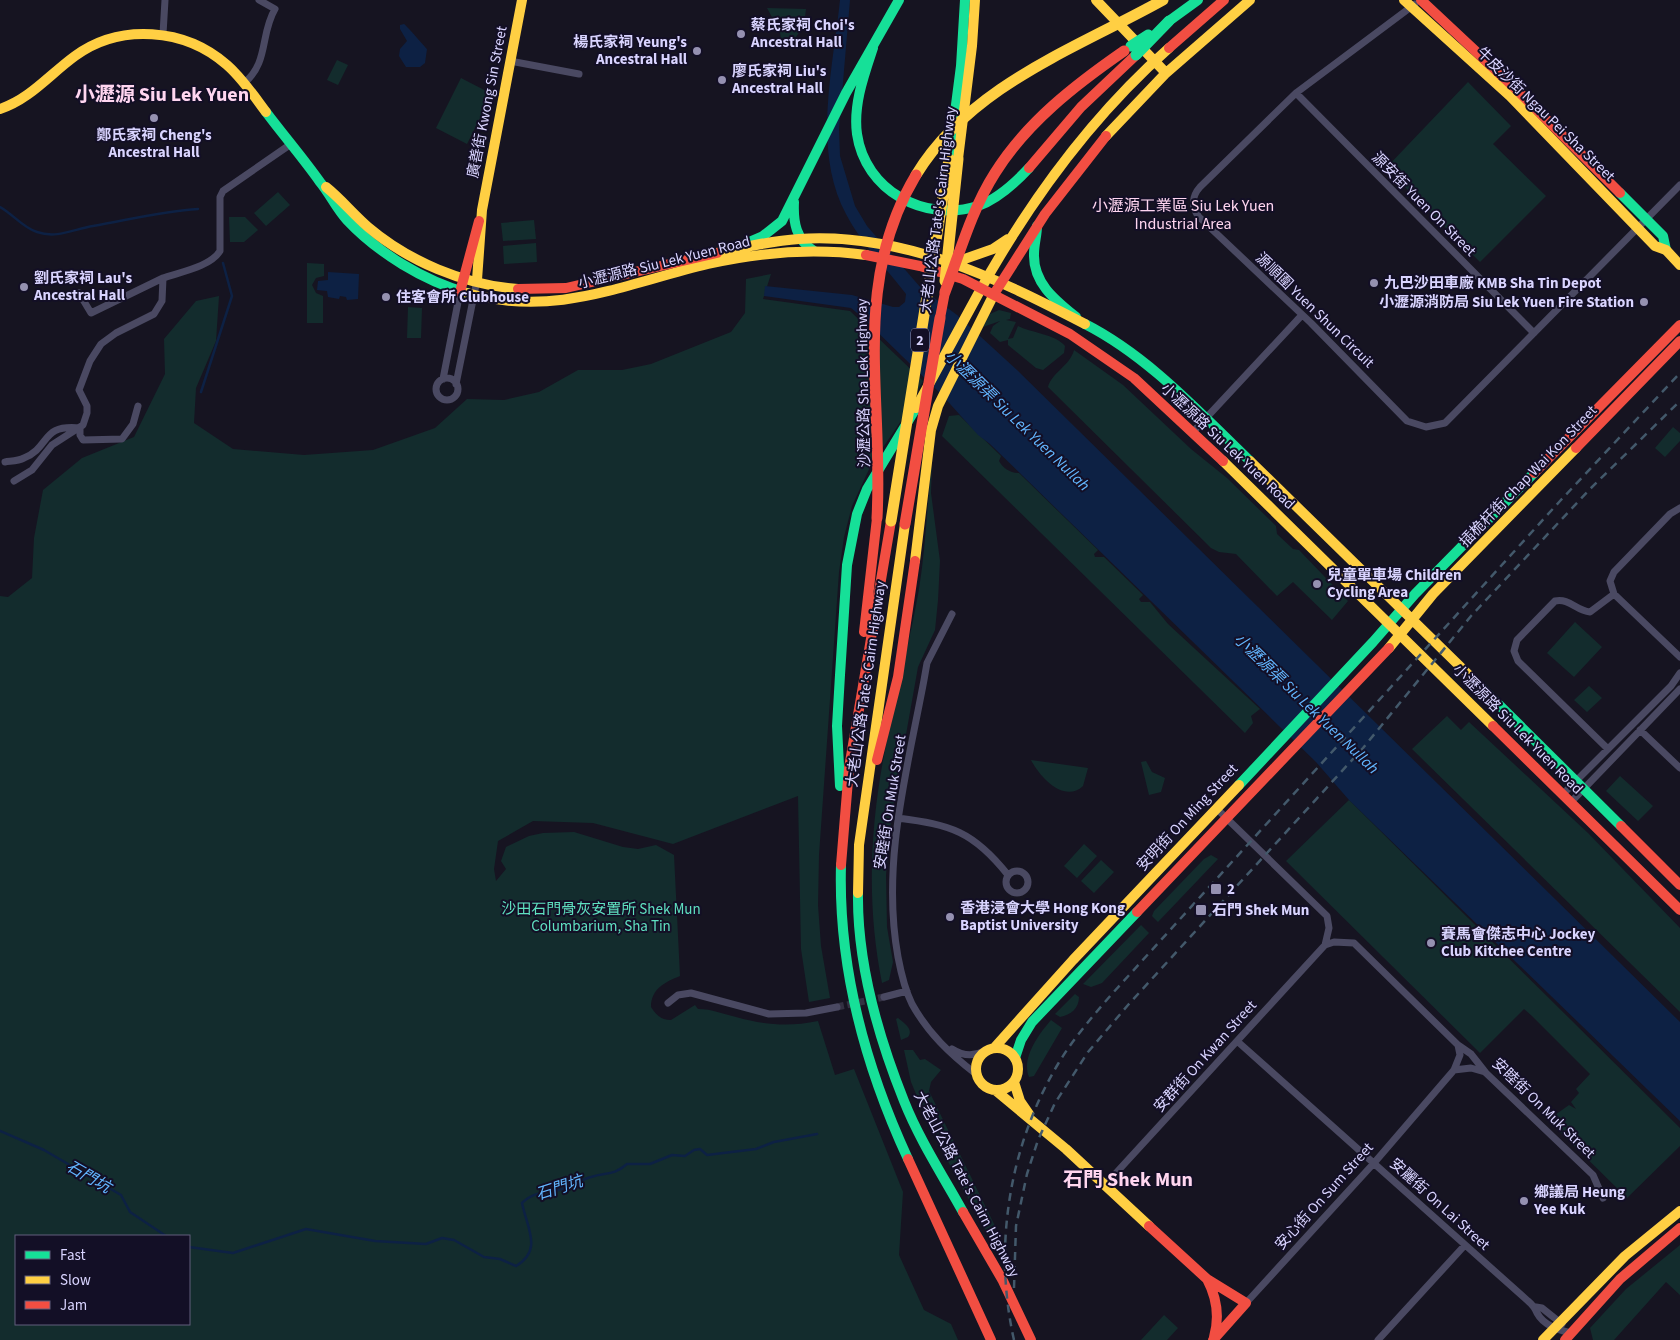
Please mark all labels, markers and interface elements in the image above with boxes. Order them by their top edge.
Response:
place label: 蔡氏家祠 Choi's Ancestral Hall [750,15,855,53]
street label: 廣善街 Kwong Sin Street [462,24,513,180]
marker: 蔡氏家祠 Choi's Ancestral Hall [735,28,747,40]
place label: 楊氏家祠 Yeung's Ancestral Hall [573,32,688,70]
street label: 牛皮沙街 Ngau Pei Sha Street [1472,42,1620,186]
marker: 楊氏家祠 Yeung's Ancestral Hall [691,45,703,57]
place label: 廖氏家祠 Liu's Ancestral Hall [731,61,827,99]
marker: 廖氏家祠 Liu's Ancestral Hall [716,74,728,86]
district label: 小瀝源 Siu Lek Yuen [75,81,249,109]
street label: 大老山公路 Tate's Cairn Highway [915,106,962,315]
marker: 鄭氏家祠 Cheng's Ancestral Hall [148,112,160,124]
place label: 鄭氏家祠 Cheng's Ancestral Hall [96,125,212,163]
street label: 源安街 Yuen On Street [1367,147,1481,261]
district label: 小瀝源工業區 Siu Lek Yuen Industrial Area [1092,195,1274,235]
street label: 小瀝源路 Siu Lek Yuen Road [576,231,752,294]
street label: 源順圍 Yuen Shun Circuit [1251,248,1379,373]
place label: 劉氏家祠 Lau's Ancestral Hall [33,268,132,306]
place label: 九巴沙田車廠 KMB Sha Tin Depot [1384,273,1601,294]
marker: 九巴沙田車廠 KMB Sha Tin Depot [1368,277,1380,289]
marker: 劉氏家祠 Lau's Ancestral Hall [18,281,30,293]
place label: 住客會所 Clubhouse [396,287,529,308]
marker: 住客會所 Clubhouse [380,291,392,303]
place label: 小瀝源消防局 Siu Lek Yuen Fire Station [1379,292,1634,313]
marker: 小瀝源消防局 Siu Lek Yuen Fire Station [1638,296,1650,308]
street label: 沙瀝公路 Sha Lek Highway [852,298,875,468]
road number: 2 [911,328,929,352]
water label: 小瀝源渠 Siu Lek Yuen Nullah [940,345,1095,496]
street label: 小瀝源路 Siu Lek Yuen Road [1156,379,1299,514]
street label: 插桅杆街 Chap Wai Kon Street [1455,401,1602,552]
place label: 兒童單車場 Children Cycling Area [1327,565,1462,603]
marker: 兒童單車場 Children Cycling Area [1311,578,1323,590]
street label: 大老山公路 Tate's Cairn Highway [842,580,891,788]
water label: 小瀝源渠 Siu Lek Yuen Nullah [1229,628,1384,779]
street label: 小瀝源路 Siu Lek Yuen Road [1448,660,1587,799]
street label: 安睦街 On Muk Street [869,733,912,871]
street label: 安明街 On Ming Street [1132,759,1243,876]
place label: 2 [1227,879,1235,900]
marker: 2 [1209,882,1223,896]
place label: 香港浸會大學 Hong Kong Baptist University [960,898,1125,936]
park label: 沙田石門骨灰安置所 Shek Mun Columbarium, Sha Tin [501,899,701,937]
place label: 石門 Shek Mun [1212,900,1309,921]
marker: 石門 Shek Mun [1194,903,1208,917]
marker: 香港浸會大學 Hong Kong Baptist University [944,911,956,923]
place label: 賽馬會傑志中心 Jockey Club Kitchee Centre [1441,924,1595,962]
marker: 賽馬會傑志中心 Jockey Club Kitchee Centre [1425,937,1437,949]
street label: 安群街 On Kwan Street [1149,996,1262,1117]
street label: 安睦街 On Muk Street [1487,1053,1600,1163]
street label: 大老山公路 Tate's Cairn Highway [908,1087,1025,1281]
street label: 安心街 On Sum Street [1270,1138,1378,1255]
street label: 安麗街 On Lai Street [1385,1154,1494,1255]
water label: 石門坑 [62,1155,117,1199]
district label: 石門 Shek Mun [1063,1166,1193,1194]
water label: 石門坑 [533,1169,587,1206]
place label: 鄉議局 Heung Yee Kuk [1533,1182,1625,1220]
marker: 鄉議局 Heung Yee Kuk [1518,1195,1530,1207]
legend [15,1235,190,1325]
text: Fast [60,1245,86,1266]
text: Slow [60,1270,91,1291]
text: Jam [60,1295,87,1316]

